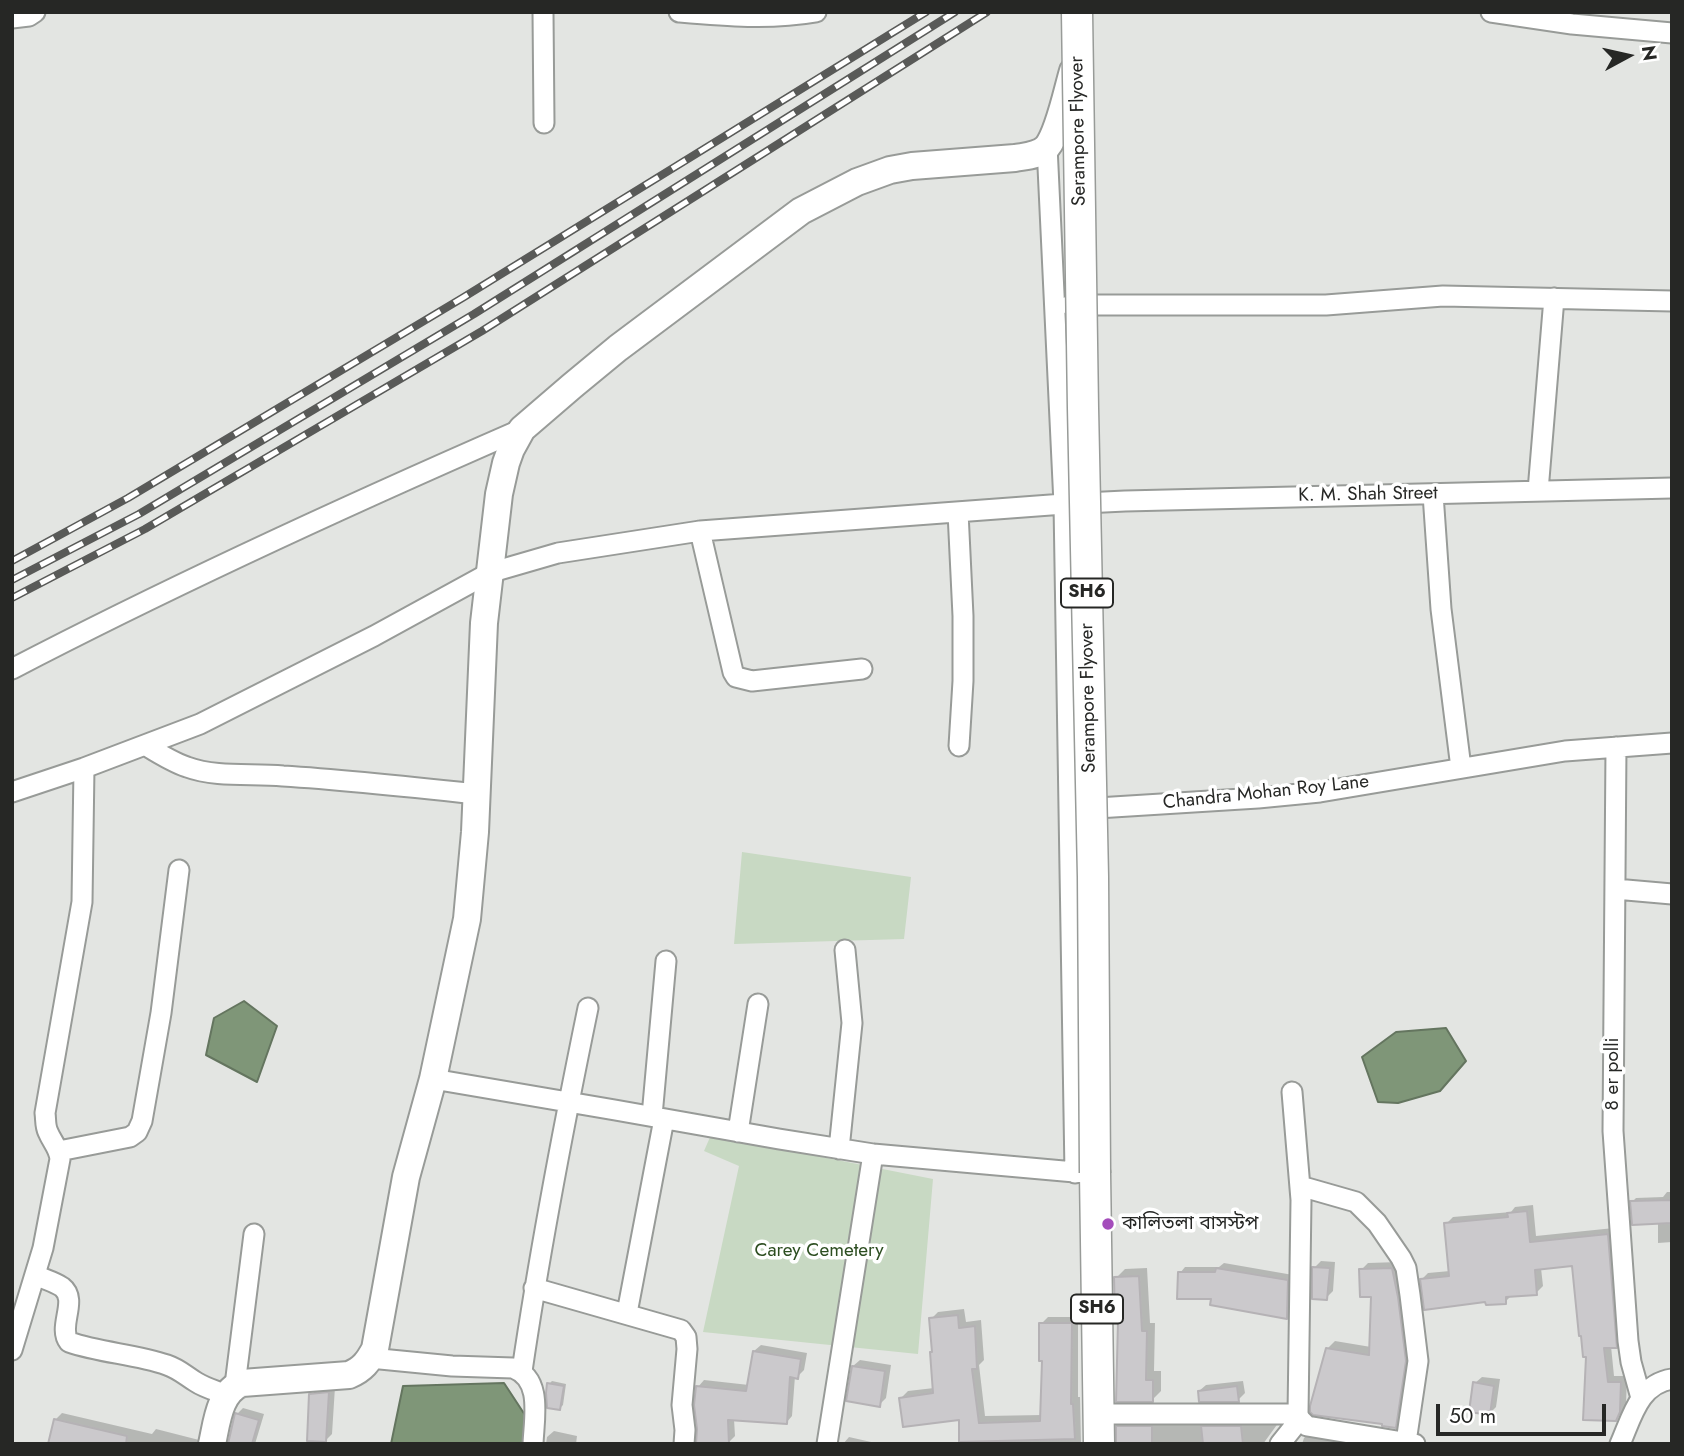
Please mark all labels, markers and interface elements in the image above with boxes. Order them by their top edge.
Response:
north arrow [1593,21,1663,91]
text: N [1635,44,1664,62]
street label: Serampore Flyover [1066,56,1092,206]
street label: K. M. Shah Street [1298,482,1438,508]
road number: SH6 [1061,578,1113,608]
street label: Serampore Flyover [1076,623,1102,773]
street label: Chandra Mohan Roy Lane [1162,771,1370,815]
street label: 8 er polli [1602,1038,1624,1110]
place label: কালিতলা বাসস্টপ [1122,1213,1258,1235]
marker: কালিতলা বাসস্টপ [1100,1216,1116,1232]
park label: Carey Cemetery [754,1240,884,1262]
road number: SH6 [1071,1294,1123,1324]
scale bar [1439,1390,1609,1434]
text: 50 m [1449,1401,1496,1431]

